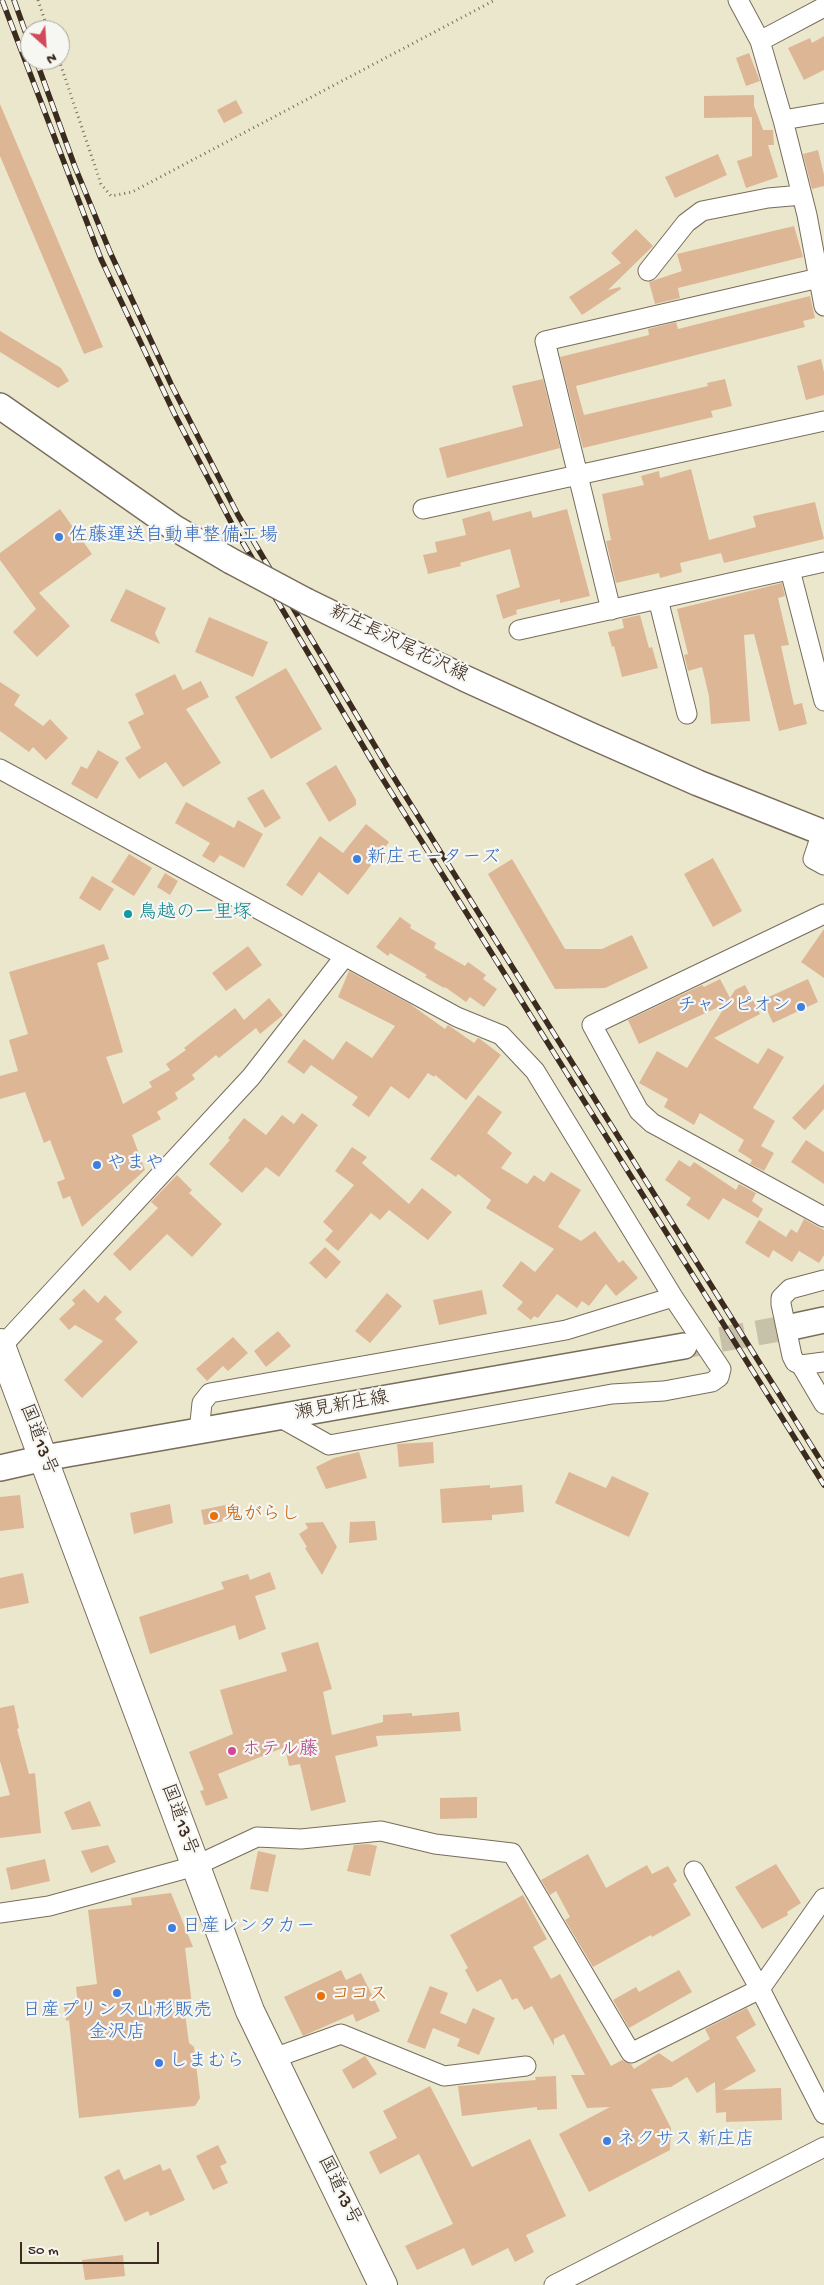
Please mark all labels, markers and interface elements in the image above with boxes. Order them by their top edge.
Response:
north arrow [20,20,70,70]
text: N [44,48,59,68]
place label: 佐藤運送自動車整備工場 [69,526,278,548]
marker: 佐藤運送自動車整備工場 [53,531,65,543]
street label: 新庄長沢尾花沢線 [325,601,471,689]
place label: 新庄モーターズ [367,848,500,870]
marker: 新庄モーターズ [351,853,363,865]
place label: 鳥越の一里塚 [138,903,252,925]
marker: 鳥越の一里塚 [122,908,134,920]
place label: チャンピオン [677,996,791,1018]
marker: チャンピオン [795,1001,807,1013]
place label: やまや [107,1154,164,1176]
marker: やまや [91,1159,103,1171]
street label: 瀬見新庄線 [293,1388,391,1426]
street label: 国道13号 [13,1401,61,1479]
place label: 鬼がらし [224,1505,300,1527]
marker: 鬼がらし [208,1510,220,1522]
place label: ホテル藤 [242,1740,318,1762]
marker: ホテル藤 [226,1745,238,1757]
street label: 国道13号 [155,1781,201,1859]
place label: 日産レンタカー [182,1917,315,1939]
marker: 日産レンタカー [166,1922,178,1934]
place label: ココス [331,1985,388,2007]
marker: 日産プリンス山形販売 金沢店 [111,1987,123,1999]
marker: ココス [315,1990,327,2002]
place label: 日産プリンス山形販売 金沢店 [22,2001,212,2045]
place label: しまむら [169,2052,245,2074]
marker: しまむら [153,2057,165,2069]
place label: ネクサス 新庄店 [617,2130,754,2152]
marker: ネクサス 新庄店 [601,2135,613,2147]
street label: 国道13号 [311,2153,365,2229]
scale bar [22,2232,161,2264]
text: 50 m [28,2242,59,2260]

